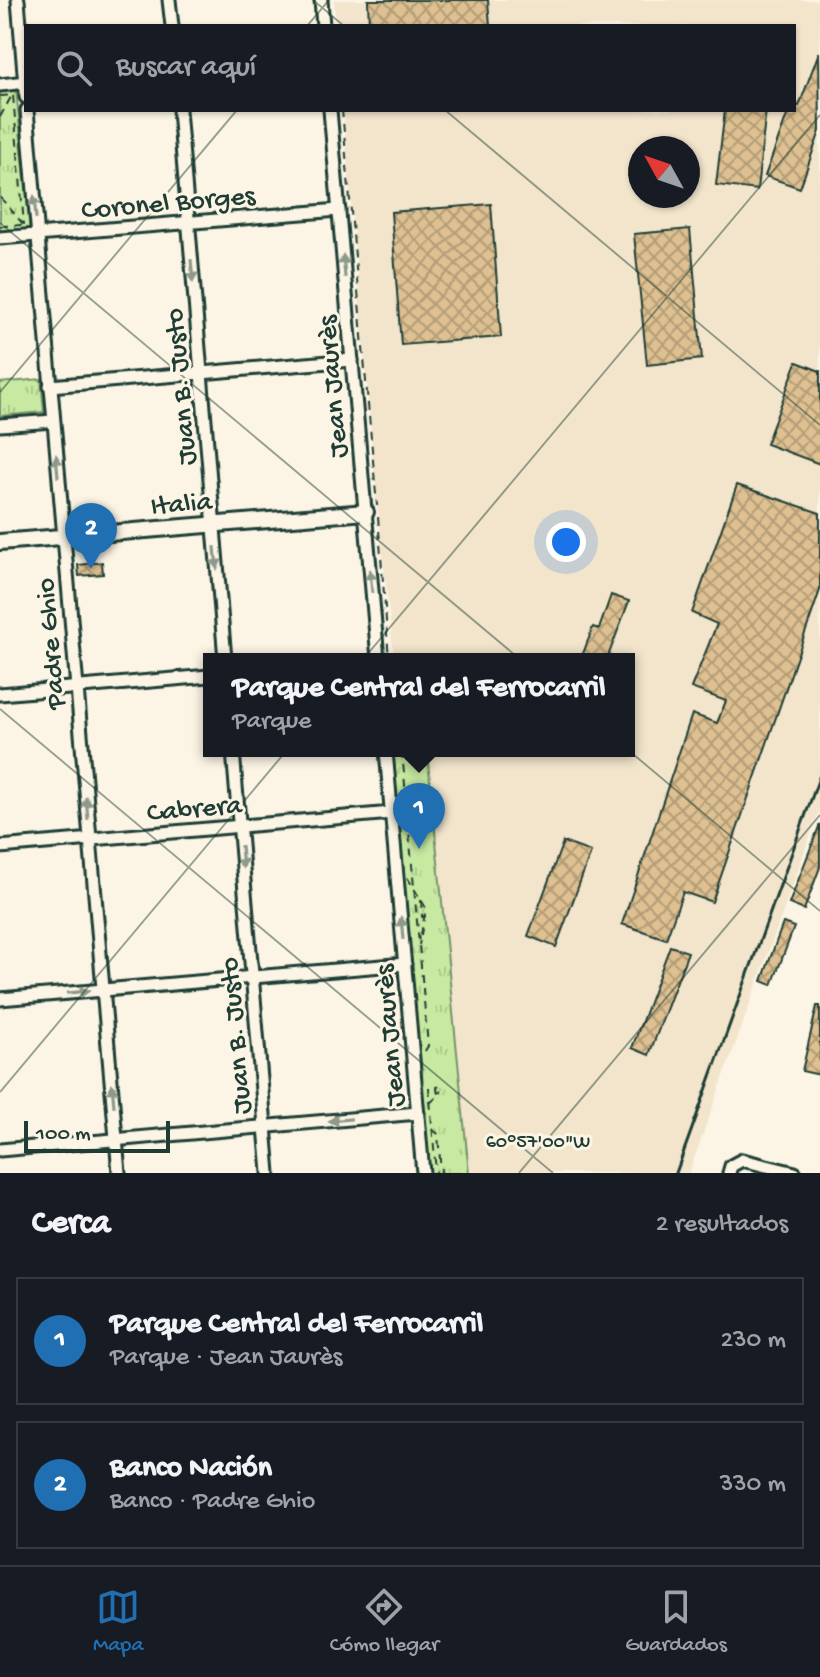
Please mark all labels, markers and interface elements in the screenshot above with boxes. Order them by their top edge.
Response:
search box [24,24,796,112]
icon: search [52,46,96,90]
text: Buscar aquí [116,51,256,86]
north arrow [628,136,700,208]
street label: Coronel Borges [80,180,257,229]
one-way arrow [28,194,41,219]
one-way arrow [337,254,350,279]
one-way arrow [186,259,199,284]
street label: Juan B. Justo [159,307,206,466]
street label: Jean Jaurès [312,313,357,459]
one-way arrow [50,453,63,478]
street label: Italia [149,486,215,525]
pin: 2 [65,503,117,569]
your location [546,522,586,562]
one-way arrow [210,546,223,571]
one-way arrow [365,568,378,593]
street label: Padre Ghio [30,577,75,712]
popup [203,653,635,757]
text: Parque Central del Ferrocarril [232,672,606,707]
text: Parque [232,707,312,738]
pin: 1 [393,783,445,849]
street label: Cabrera [145,790,245,831]
one-way arrow [80,795,93,820]
one-way arrow [236,845,249,870]
one-way arrow [395,915,408,940]
street label: Juan B. Justo [214,956,261,1115]
street label: Jean Jaurès [369,962,414,1108]
one-way arrow [66,985,91,998]
one-way arrow [106,1082,119,1107]
one-way arrow [327,1114,352,1127]
scale bar [24,1117,170,1153]
text: 100 m [36,1122,91,1148]
text: 60°57'00"W [486,1132,590,1155]
text: Cerca [32,1205,110,1245]
text: 2 resultados [656,1210,788,1241]
text: Parque Central del Ferrocarril [110,1308,483,1343]
text: 1 [55,1326,65,1357]
text: 230 m [720,1326,786,1357]
text: Parque · Jean Jaurès [110,1343,342,1374]
text: Banco Nación [110,1452,272,1487]
text: 2 [54,1470,66,1501]
text: 330 m [720,1470,786,1501]
text: Banco · Padre Ghio [110,1487,315,1518]
tab: Mapa [93,1585,144,1659]
tab: Cómo llegar [330,1585,439,1659]
tab: Guardados [625,1585,727,1659]

